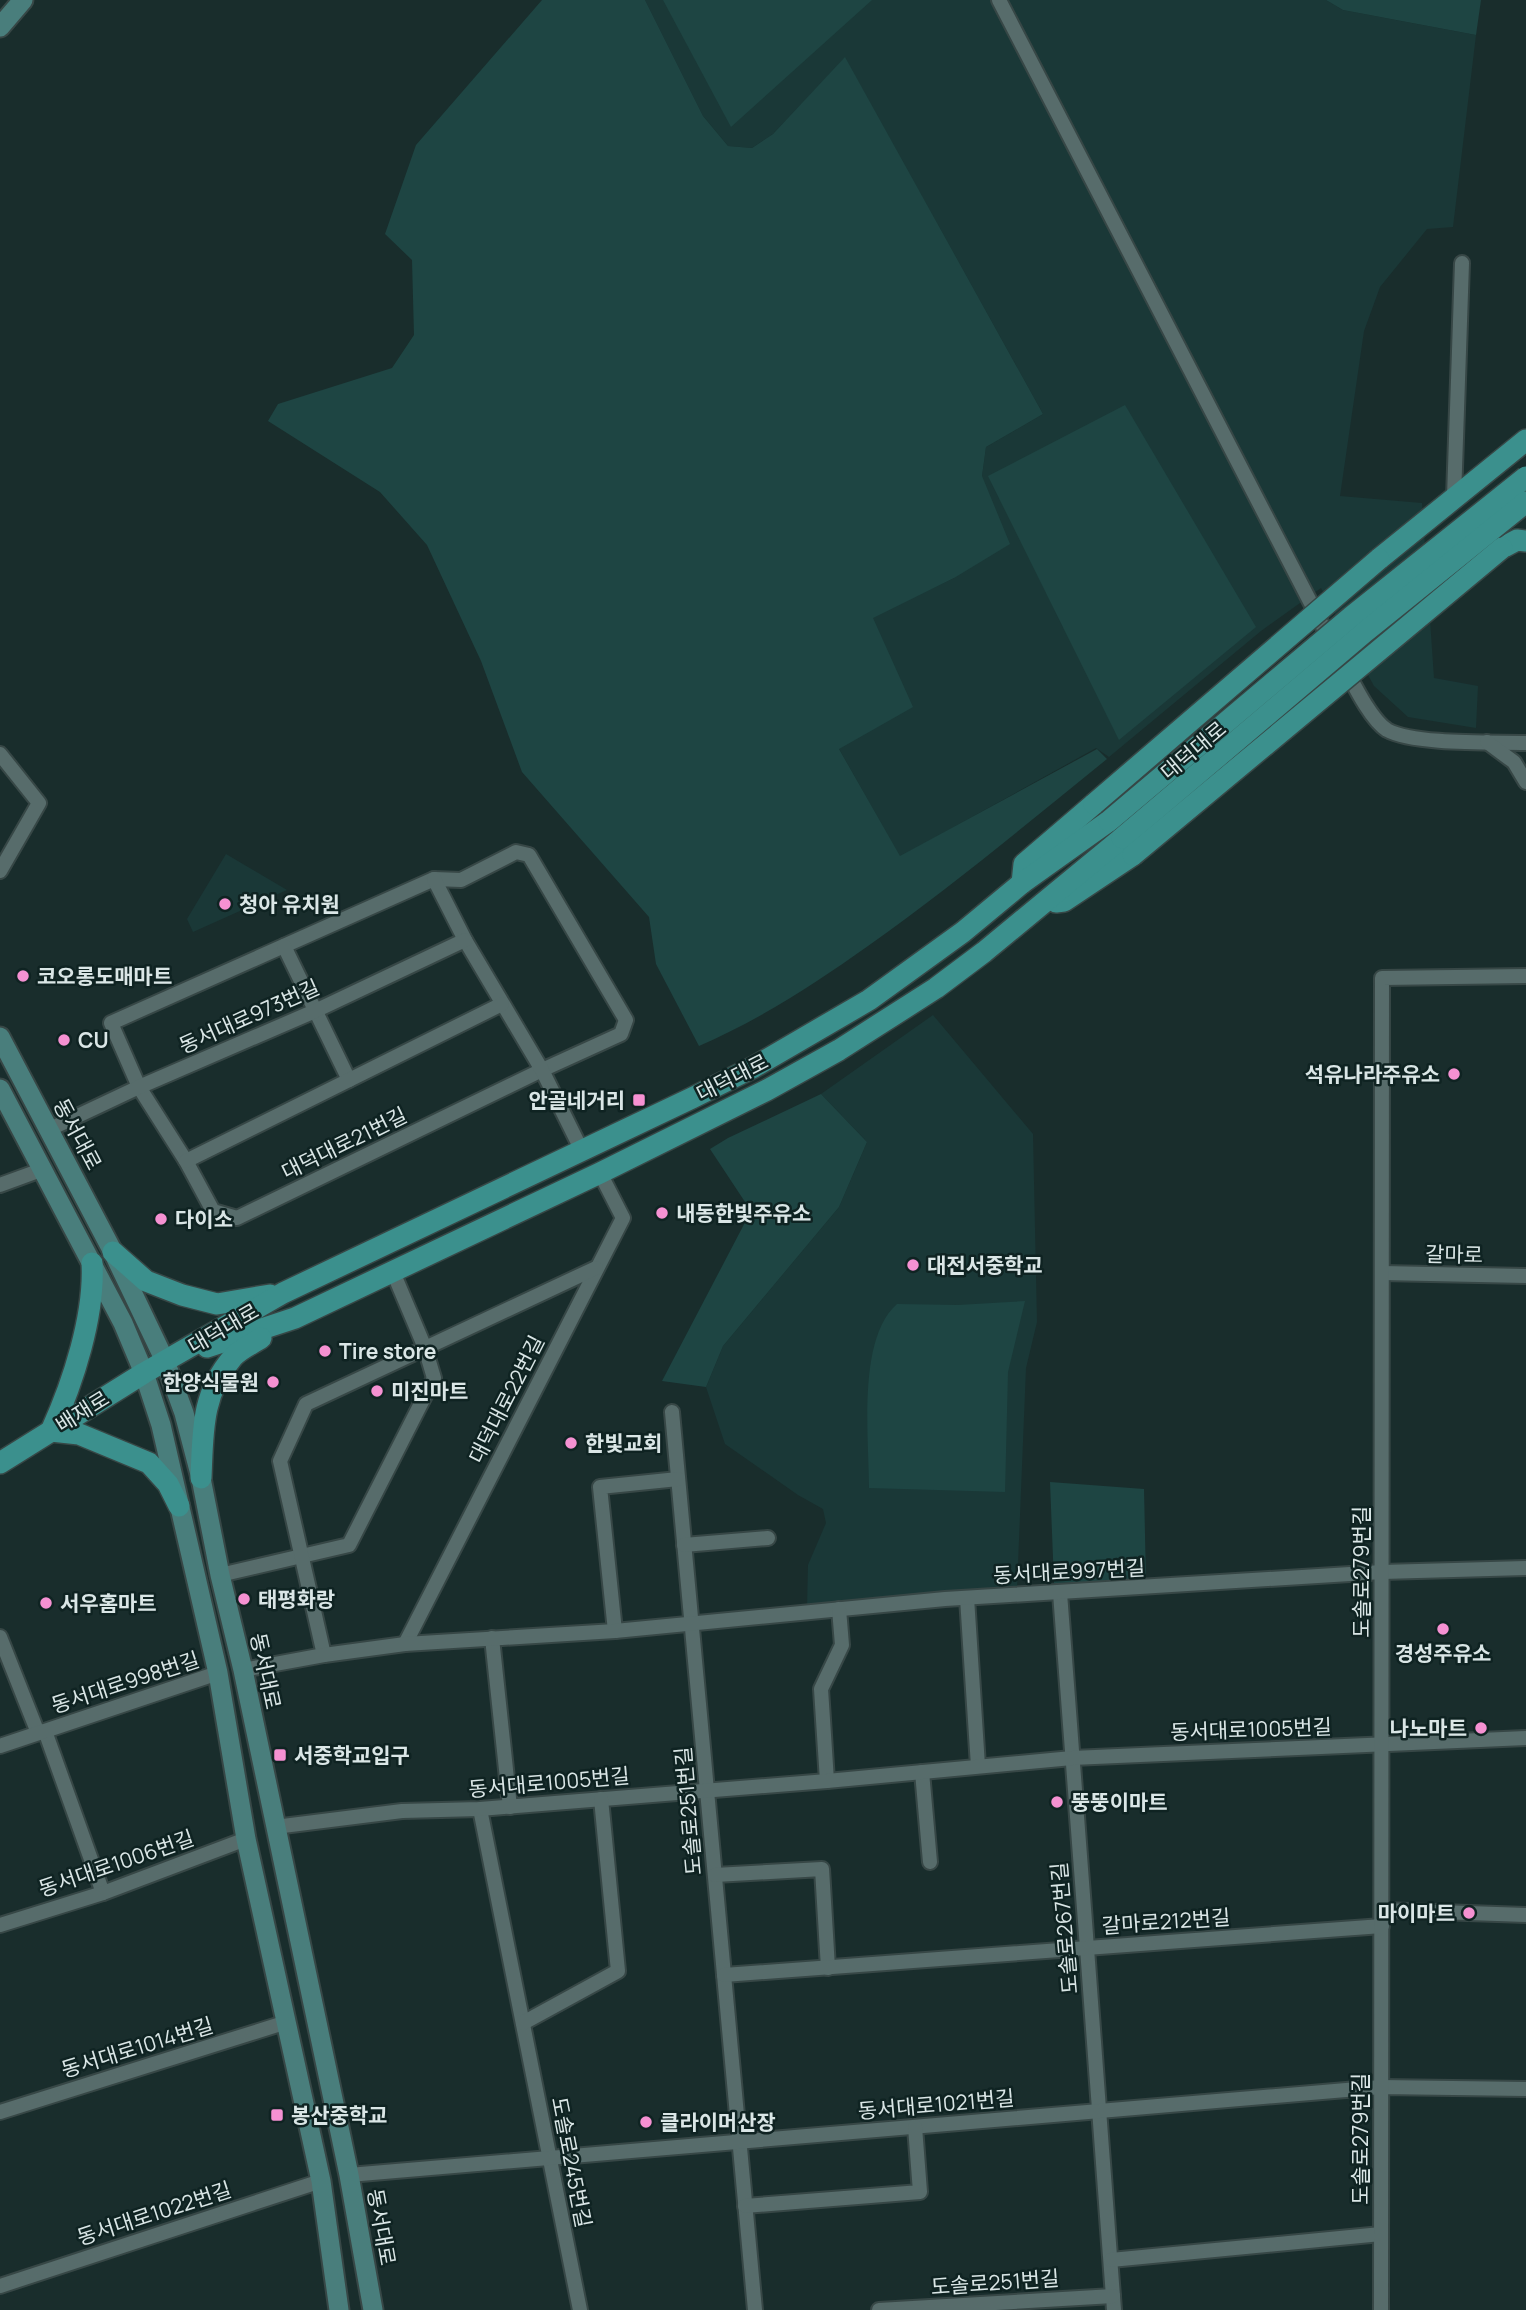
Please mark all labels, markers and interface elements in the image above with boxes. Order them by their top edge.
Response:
street label: 대덕대로 [1154,714,1232,786]
place label: 청아 유치원 [239,890,340,918]
marker: 청아 유치원 [217,896,233,912]
place label: 코오롱도매마트 [37,962,172,990]
marker: 코오롱도매마트 [15,968,31,984]
street label: 동서대로973번길 [174,973,324,1059]
place label: CU [78,1026,109,1054]
marker: CU [56,1032,72,1048]
street label: 대덕대로 [691,1047,773,1107]
place label: 석유나라주유소 [1305,1060,1440,1088]
marker: 석유나라주유소 [1446,1066,1462,1082]
place label: 안골네거리 [528,1086,625,1114]
marker: 안골네거리 [631,1092,647,1108]
street label: 동서대로 [47,1093,109,1175]
street label: 대덕대로21번길 [277,1101,411,1185]
place label: 내동한빛주유소 [676,1199,811,1227]
place label: 다이소 [175,1205,233,1233]
marker: 내동한빛주유소 [654,1205,670,1221]
marker: 다이소 [153,1211,169,1227]
street label: 갈마로 [1425,1239,1483,1269]
place label: 대전서중학교 [927,1251,1043,1279]
marker: 대전서중학교 [905,1257,921,1273]
street label: 대덕대로 [183,1297,263,1359]
street label: 대덕대로22번길 [462,1330,550,1468]
place label: Tire store [339,1337,436,1365]
marker: Tire store [317,1343,333,1359]
place label: 한양식물원 [162,1368,259,1396]
marker: 한양식물원 [265,1374,281,1390]
place label: 미진마트 [391,1377,468,1405]
marker: 미진마트 [369,1383,385,1399]
street label: 배재로 [50,1384,114,1438]
place label: 한빛교회 [585,1429,662,1457]
marker: 한빛교회 [563,1435,579,1451]
street label: 도솔로279번길 [1347,1506,1375,1638]
street label: 동서대로997번길 [992,1553,1146,1589]
place label: 태평화랑 [258,1585,335,1613]
place label: 서우홈마트 [60,1589,157,1617]
marker: 태평화랑 [236,1591,252,1607]
marker: 서우홈마트 [38,1595,54,1611]
marker: 경성주유소 [1435,1621,1451,1637]
street label: 동서대로 [244,1630,288,1712]
place label: 경성주유소 [1395,1639,1491,1667]
street label: 동서대로998번길 [47,1645,203,1719]
street label: 동서대로1005번길 [1170,1712,1332,1746]
place label: 나노마트 [1390,1714,1467,1742]
marker: 나노마트 [1473,1720,1489,1736]
place label: 서중학교입구 [294,1741,410,1769]
street label: 도솔로251번길 [668,1746,708,1876]
marker: 서중학교입구 [272,1747,288,1763]
street label: 동서대로1005번길 [467,1761,631,1803]
place label: 뚱뚱이마트 [1071,1788,1168,1816]
marker: 뚱뚱이마트 [1049,1794,1065,1810]
street label: 동서대로1006번길 [34,1823,198,1903]
street label: 도솔로267번길 [1044,1861,1084,1995]
place label: 마이마트 [1378,1899,1455,1927]
street label: 갈마로212번길 [1101,1903,1231,1939]
marker: 마이마트 [1461,1905,1477,1921]
street label: 동서대로1014번길 [58,2011,216,2083]
street label: 도솔로279번길 [1346,2073,1374,2205]
street label: 동서대로1021번길 [857,2083,1015,2125]
street label: 도솔로245번길 [546,2094,598,2230]
place label: 봉산중학교 [291,2101,388,2129]
marker: 봉산중학교 [269,2107,285,2123]
place label: 클라이머산장 [660,2108,776,2136]
marker: 클라이머산장 [638,2114,654,2130]
street label: 동서대로1022번길 [73,2175,235,2251]
street label: 동서대로 [362,2187,402,2267]
street label: 도솔로251번길 [930,2264,1060,2300]

